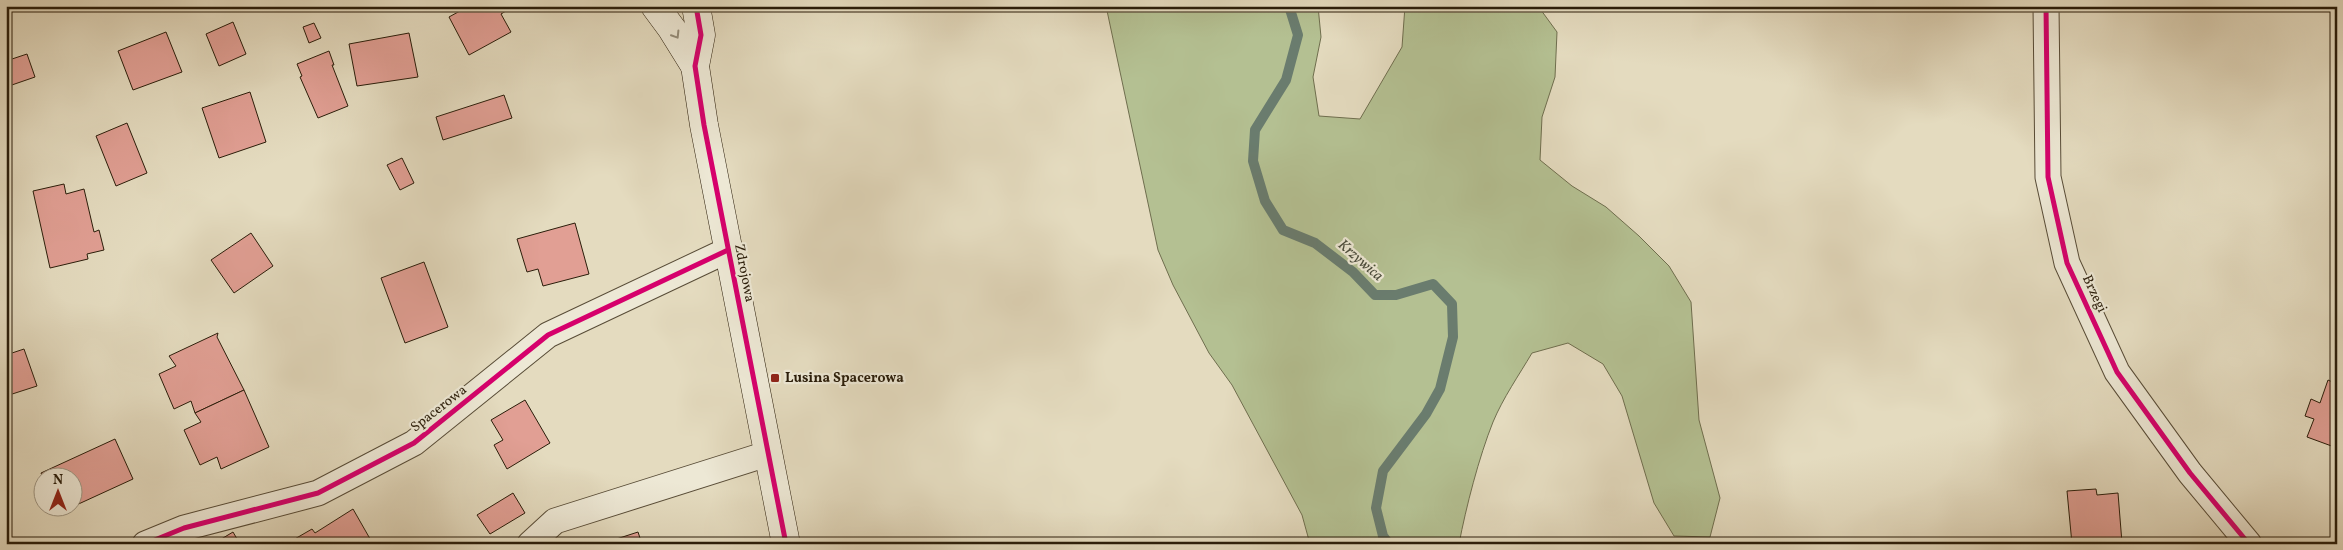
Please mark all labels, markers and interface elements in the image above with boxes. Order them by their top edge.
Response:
one-way arrow [670,30,679,39]
water label: Krzywica [1333,235,1387,287]
street label: Zdrojowa [729,242,759,304]
street label: Brzegi [2077,272,2111,316]
place label: Lusina Spacerowa [785,369,904,388]
marker: Lusina Spacerowa [769,372,781,384]
street label: Spacerowa [407,381,471,437]
north arrow [32,468,82,518]
text: N [53,471,63,490]

